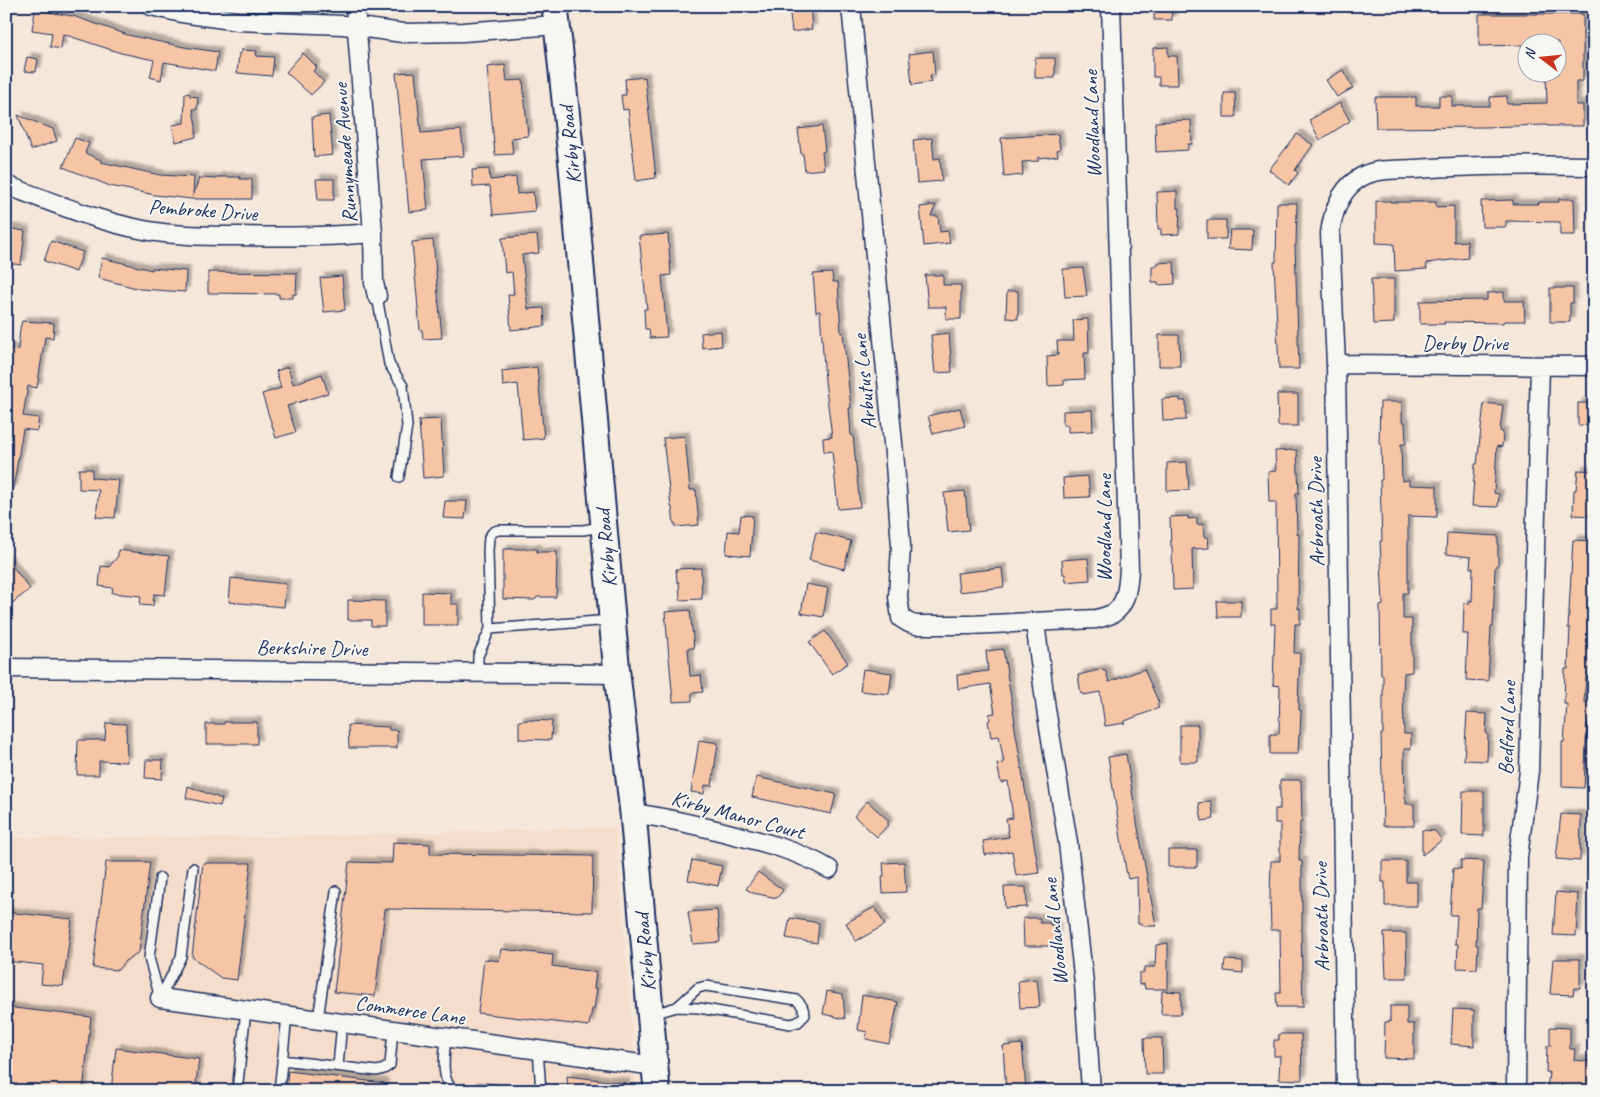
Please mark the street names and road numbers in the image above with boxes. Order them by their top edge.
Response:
street label: Woodland Lane [1077,69,1107,178]
street label: Runnymeade Avenue [327,80,363,224]
street label: Kirby Road [553,101,587,185]
street label: Pembroke Drive [148,193,259,227]
street label: Derby Drive [1422,330,1509,356]
street label: Arbutus Lane [846,331,882,431]
street label: Arbroath Drive [1302,455,1330,567]
street label: Woodland Lane [1091,473,1117,582]
street label: Kirby Road [589,504,622,588]
street label: Berkshire Drive [256,634,369,662]
street label: Bedford Lane [1492,678,1522,776]
street label: Kirby Manor Court [669,785,809,846]
street label: Arbroath Drive [1307,860,1335,972]
street label: Woodland Lane [1036,876,1074,987]
street label: Kirby Road [628,908,661,992]
street label: Commerce Lane [354,989,467,1031]

